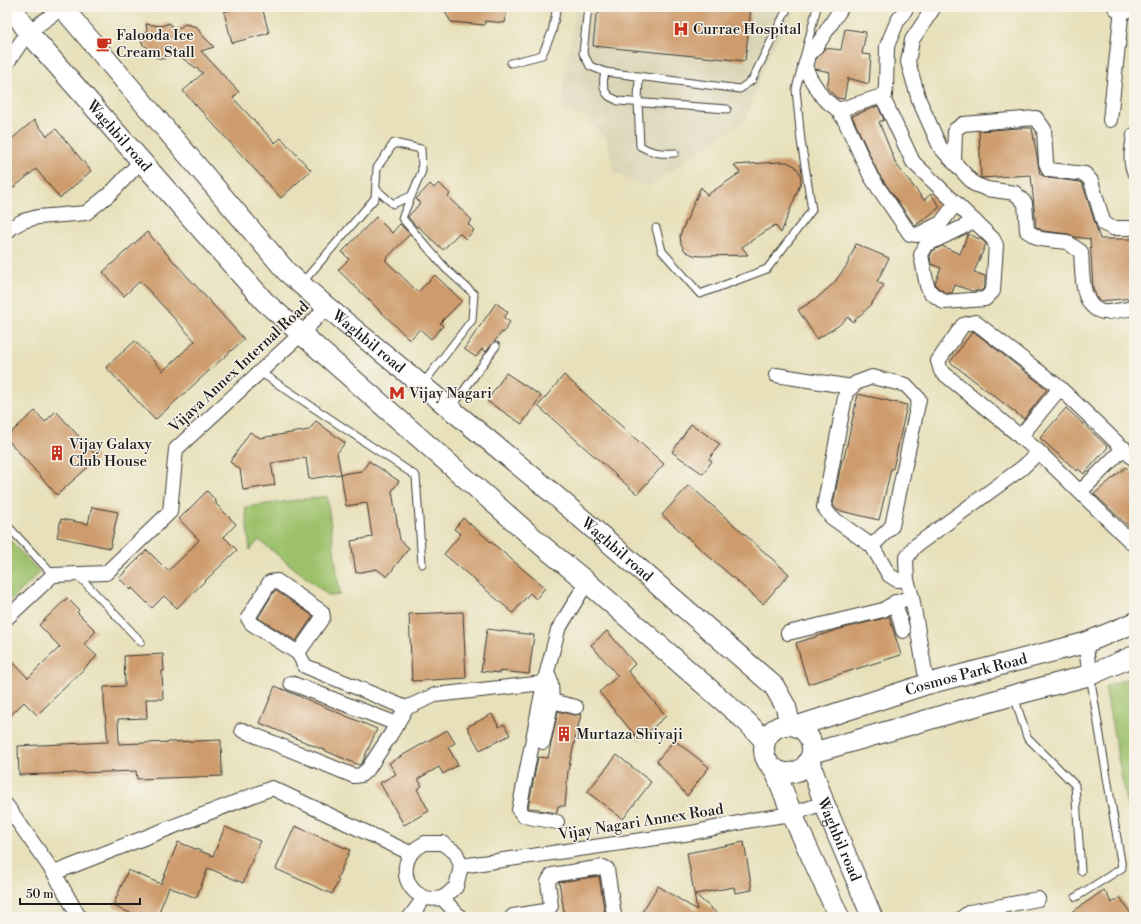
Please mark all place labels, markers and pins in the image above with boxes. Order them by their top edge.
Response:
hospital icon: Currae Hospital [672,20,690,38]
place label: Currae Hospital [693,20,802,39]
place label: Falooda Ice Cream Stall [116,26,195,62]
cafe icon: Falooda Ice Cream Stall [95,35,113,53]
metro station icon: Vijay Nagari [388,384,406,402]
place label: Vijay Nagari [408,384,492,403]
place label: Vijay Galaxy Club House [68,435,153,471]
building icon: Vijay Galaxy Club House [48,444,66,462]
building icon: Murtaza Shiyaji [555,725,573,743]
place label: Murtaza Shiyaji [576,725,683,744]

